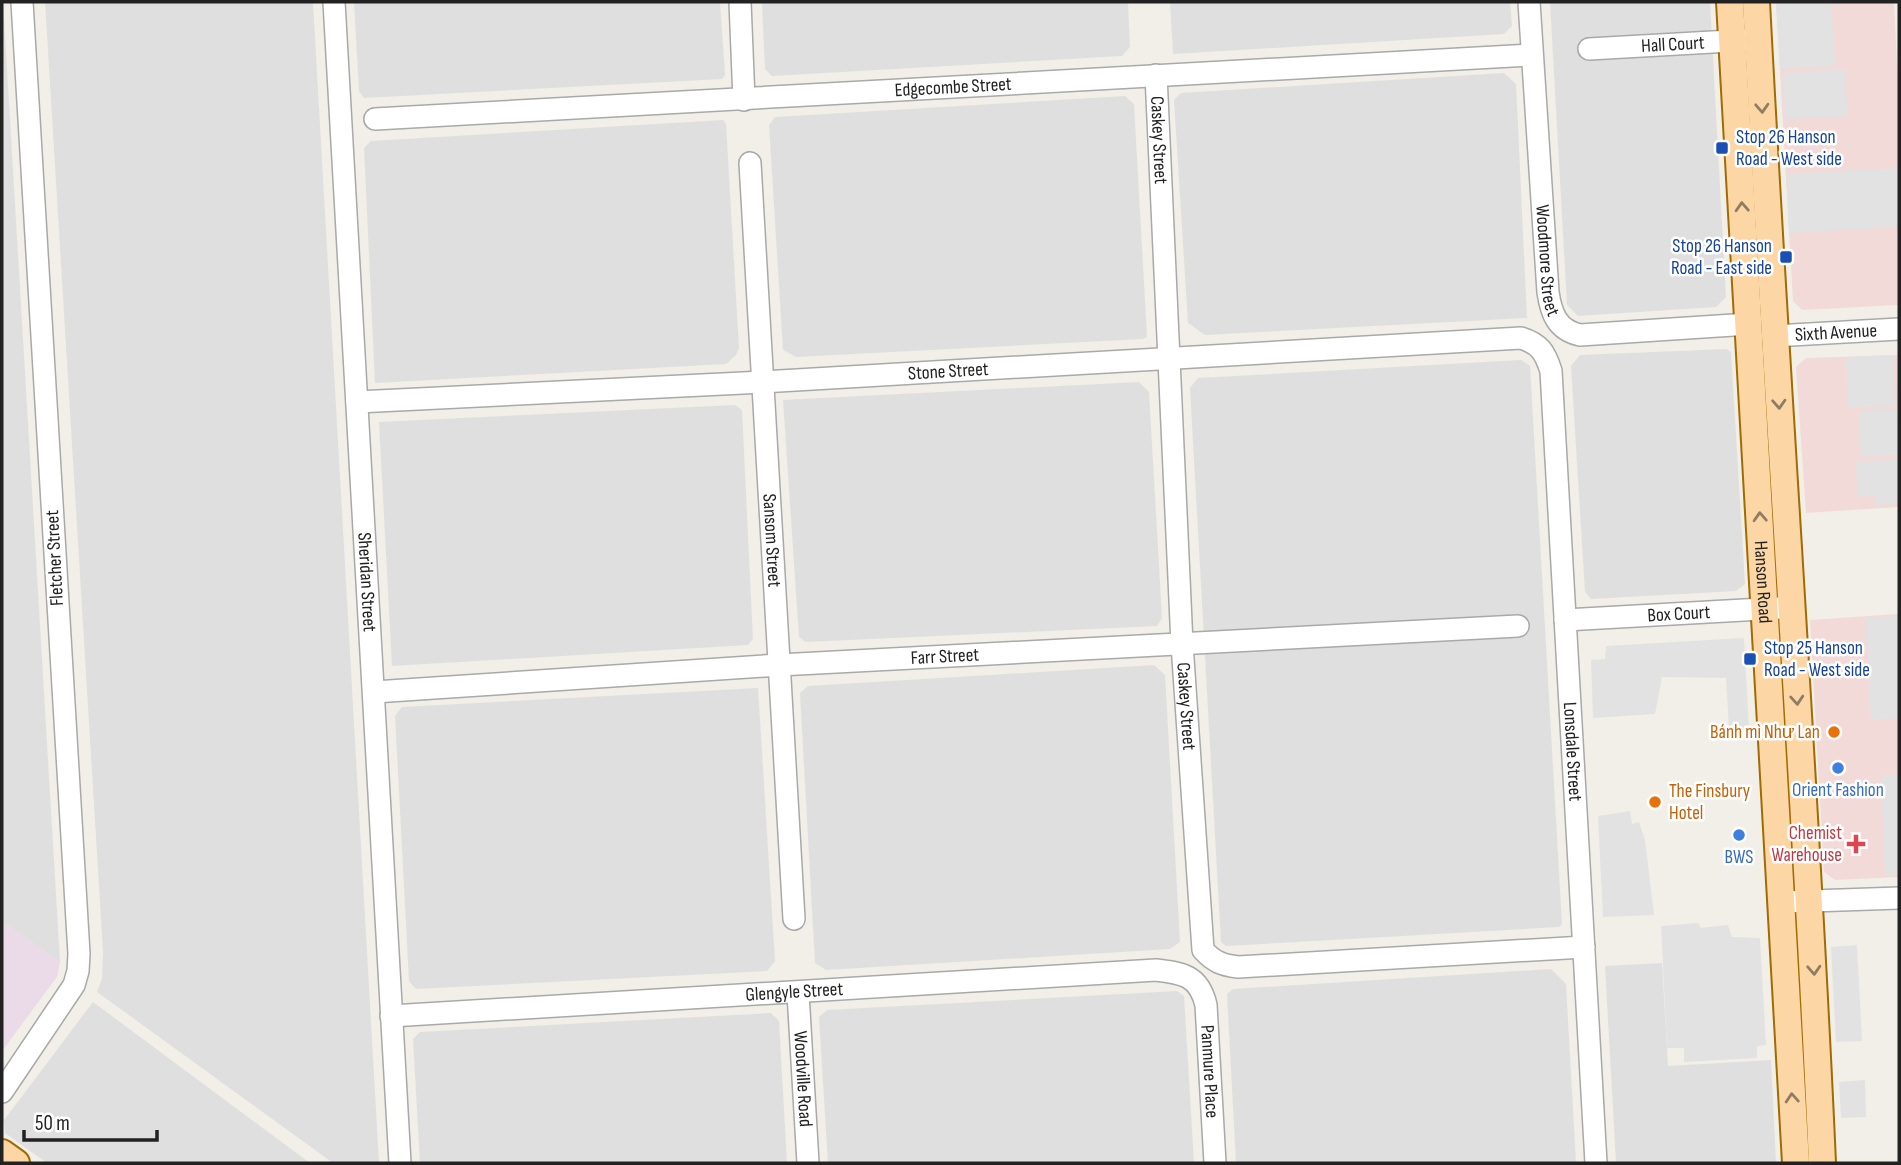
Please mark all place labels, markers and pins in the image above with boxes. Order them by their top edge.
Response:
place label: Stop 26 Hanson Road - West side [1736,126,1842,171]
marker: Stop 26 Hanson Road - West side [1714,140,1730,156]
place label: Stop 26 Hanson Road - East side [1671,235,1772,280]
marker: Stop 26 Hanson Road - East side [1778,249,1794,265]
place label: Stop 25 Hanson Road - West side [1764,637,1870,682]
marker: Stop 25 Hanson Road - West side [1742,651,1758,667]
place label: Bánh mì Như Lan [1710,721,1820,744]
marker: Bánh mì Như Lan [1826,724,1842,740]
marker: Orient Fashion [1830,760,1846,776]
place label: Orient Fashion [1792,779,1884,802]
place label: The Finsbury Hotel [1669,780,1751,825]
marker: The Finsbury Hotel [1647,794,1663,810]
place label: Chemist Warehouse [1772,822,1842,867]
marker: BWS [1731,827,1747,843]
marker: Chemist Warehouse [1848,836,1864,852]
place label: BWS [1725,846,1753,869]

